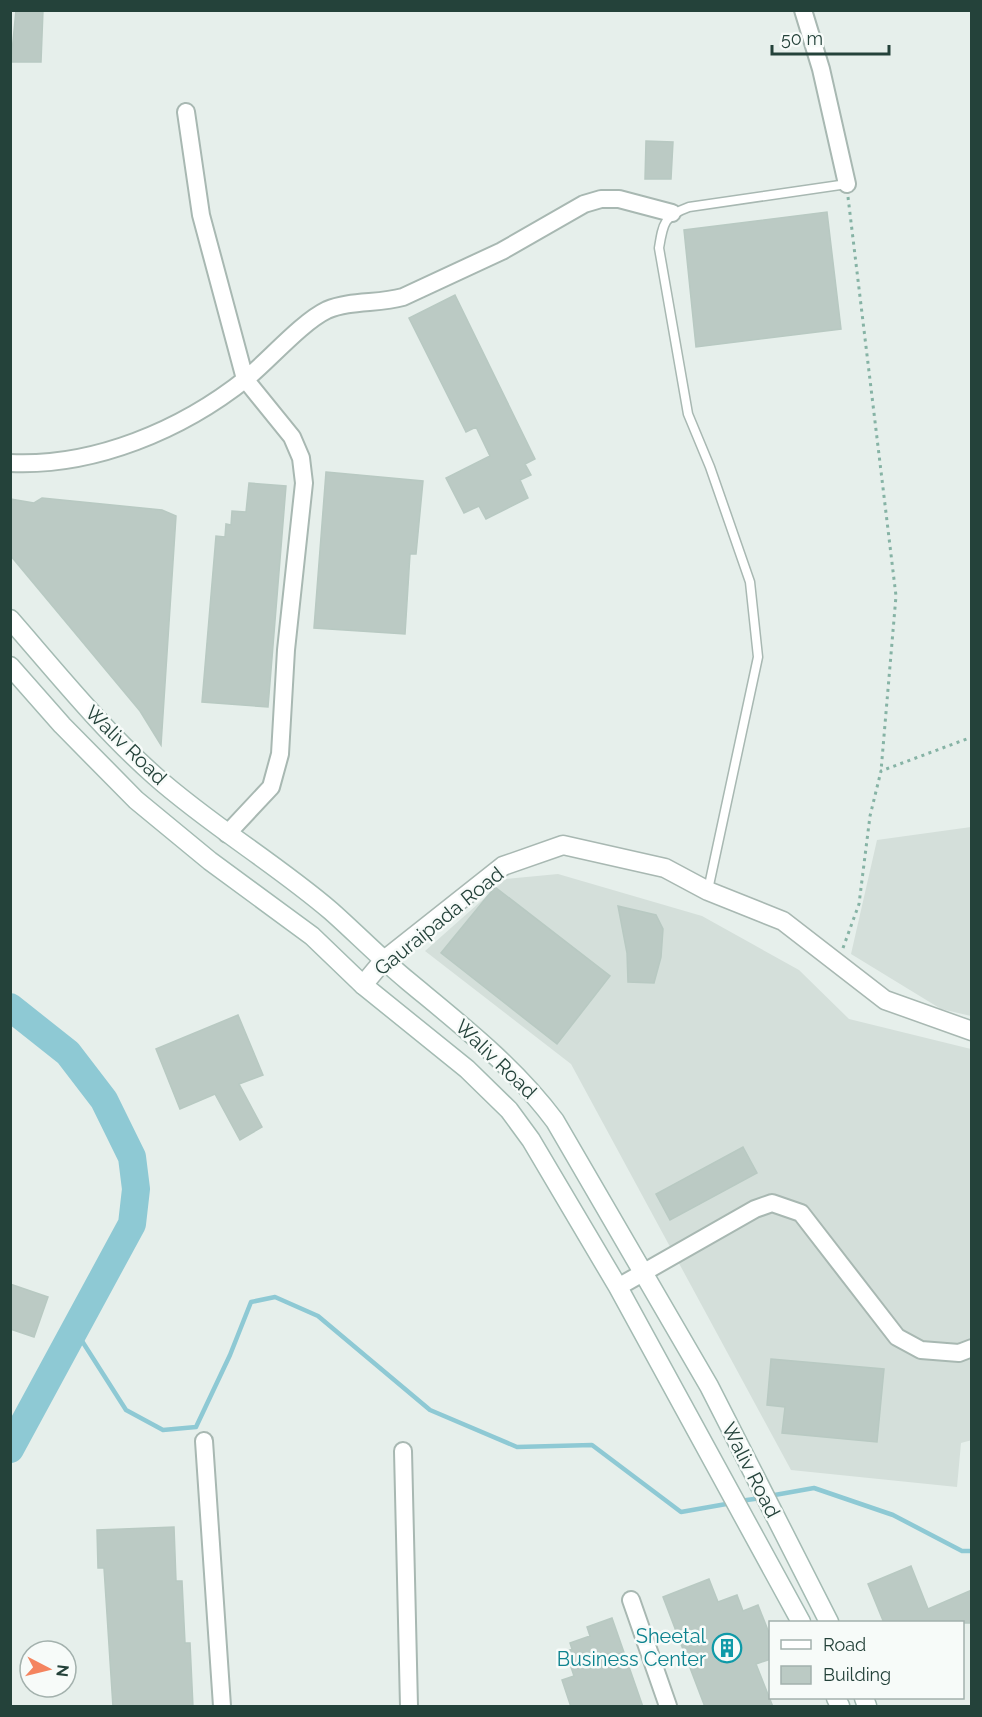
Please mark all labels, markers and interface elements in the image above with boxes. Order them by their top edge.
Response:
scale bar [772,18,889,56]
text: 50 m [781,28,823,49]
street label: Waliv Road [80,700,172,790]
street label: Gauraipada Road [370,862,508,980]
street label: Waliv Road [450,1014,542,1104]
street label: Waliv Road [717,1418,785,1522]
legend [769,1621,964,1699]
place label: Sheetal Business Center [557,1624,707,1671]
building icon: Sheetal Business Center [711,1632,743,1664]
text: Road [823,1634,866,1655]
north arrow [18,1639,78,1699]
text: N [52,1664,73,1678]
text: Building [823,1664,891,1685]

